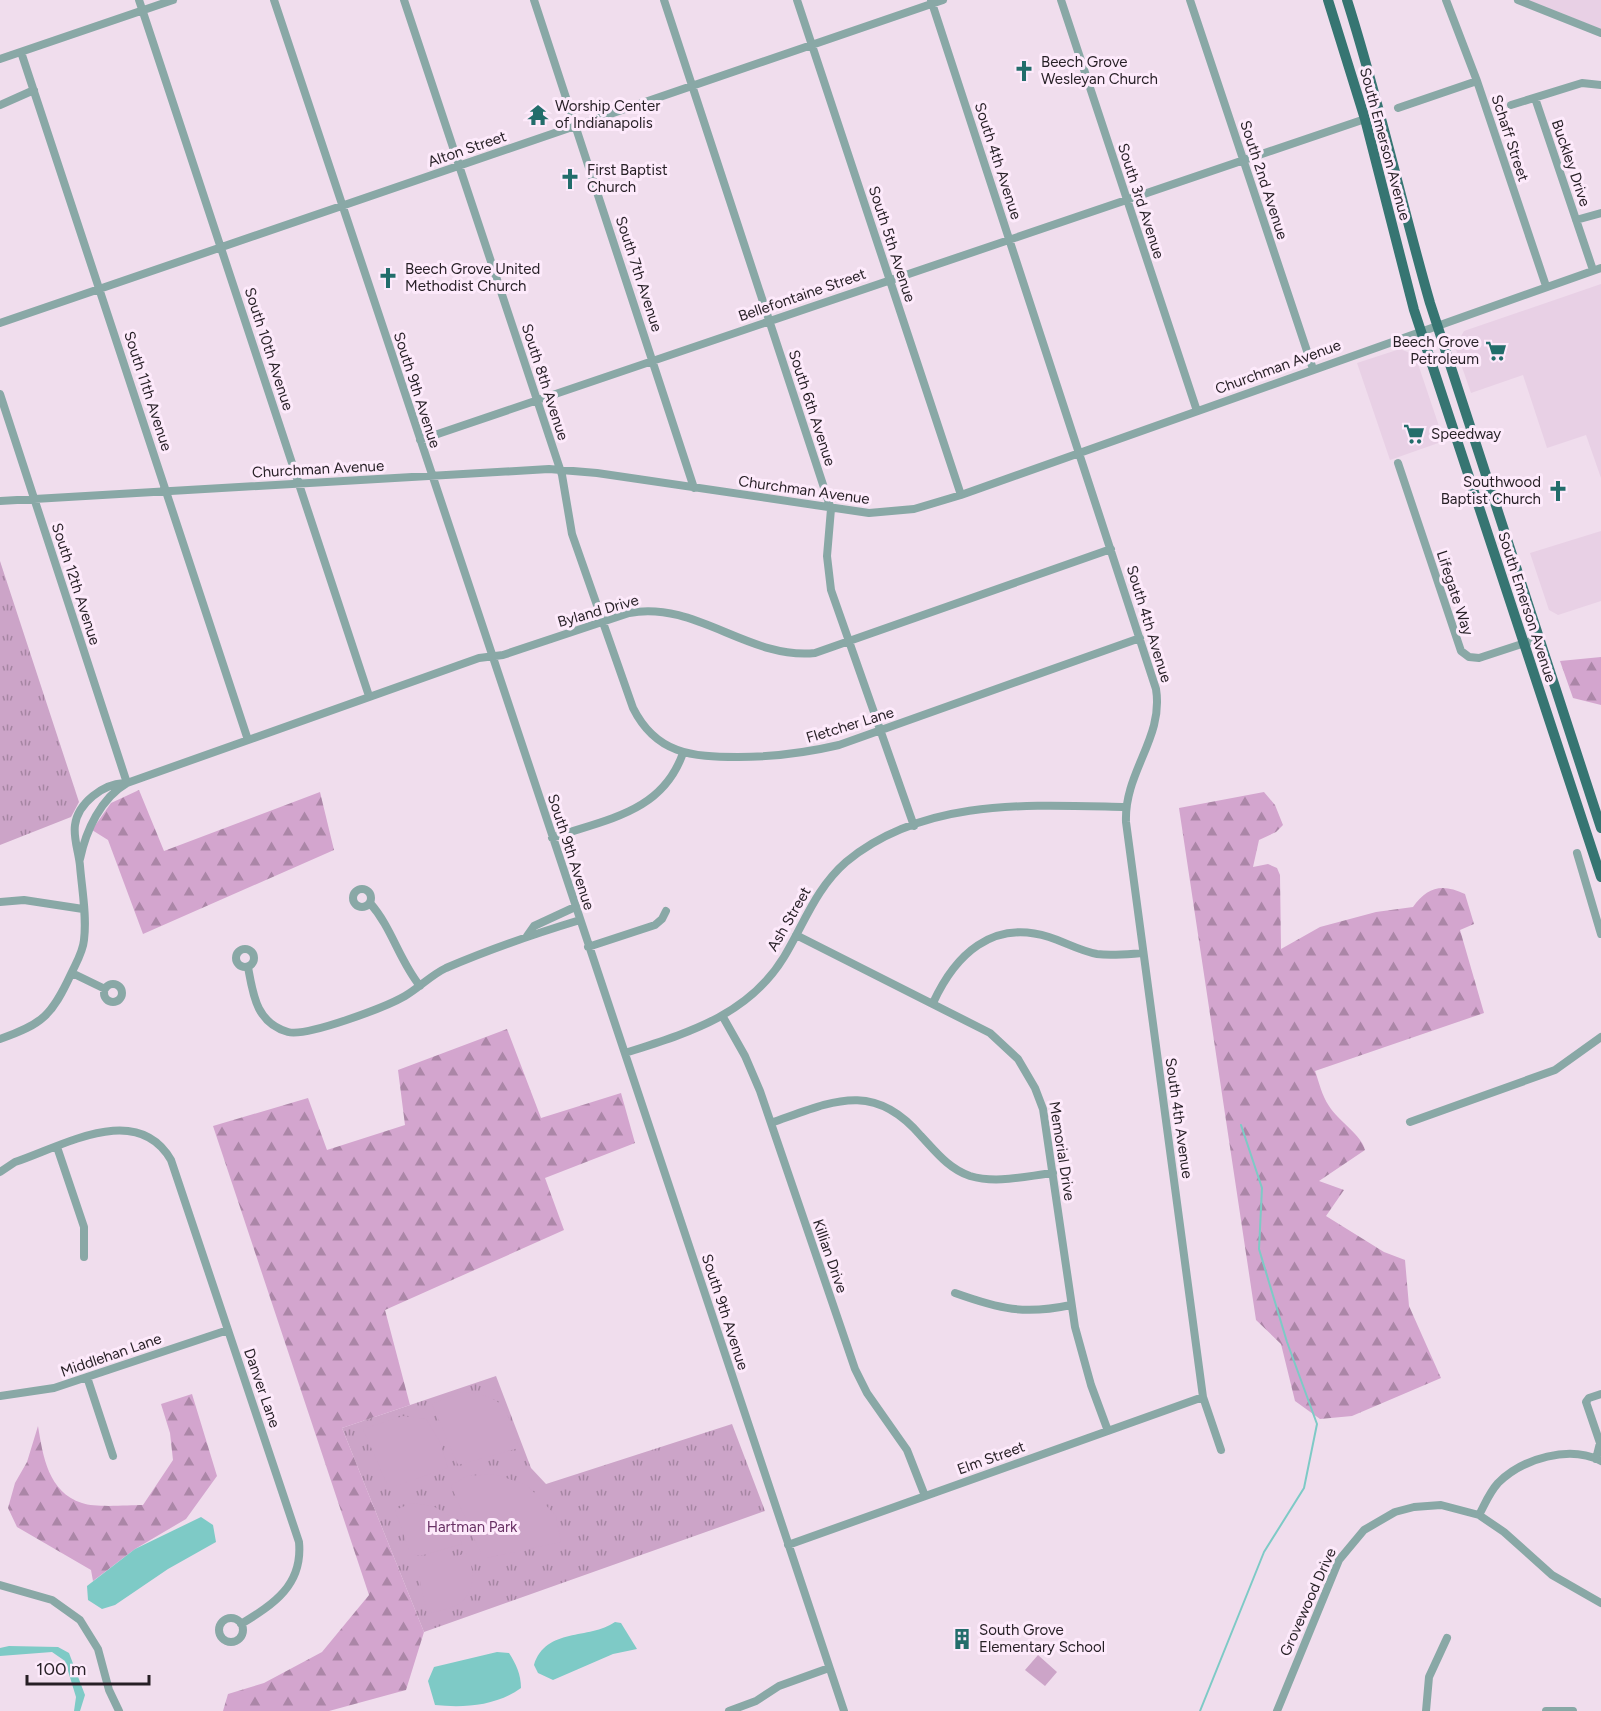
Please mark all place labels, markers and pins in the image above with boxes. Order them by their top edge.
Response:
place label: Beech Grove Wesleyan Church [1041,53,1158,88]
church icon: Beech Grove Wesleyan Church [1012,59,1036,83]
place label: Worship Center of Indianapolis [555,97,660,132]
temple icon: Worship Center of Indianapolis [526,103,550,127]
place label: First Baptist Church [587,161,668,196]
church icon: First Baptist Church [558,167,582,191]
place label: Beech Grove United Methodist Church [405,260,540,295]
church icon: Beech Grove United Methodist Church [376,266,400,290]
place label: Beech Grove Petroleum [1392,333,1479,368]
supermarket icon: Beech Grove Petroleum [1484,339,1508,363]
supermarket icon: Speedway [1402,422,1426,446]
place label: Speedway [1431,425,1501,443]
place label: Southwood Baptist Church [1441,473,1541,508]
church icon: Southwood Baptist Church [1546,479,1570,503]
place label: South Grove Elementary School [979,1621,1105,1656]
building icon: South Grove Elementary School [950,1627,974,1651]

